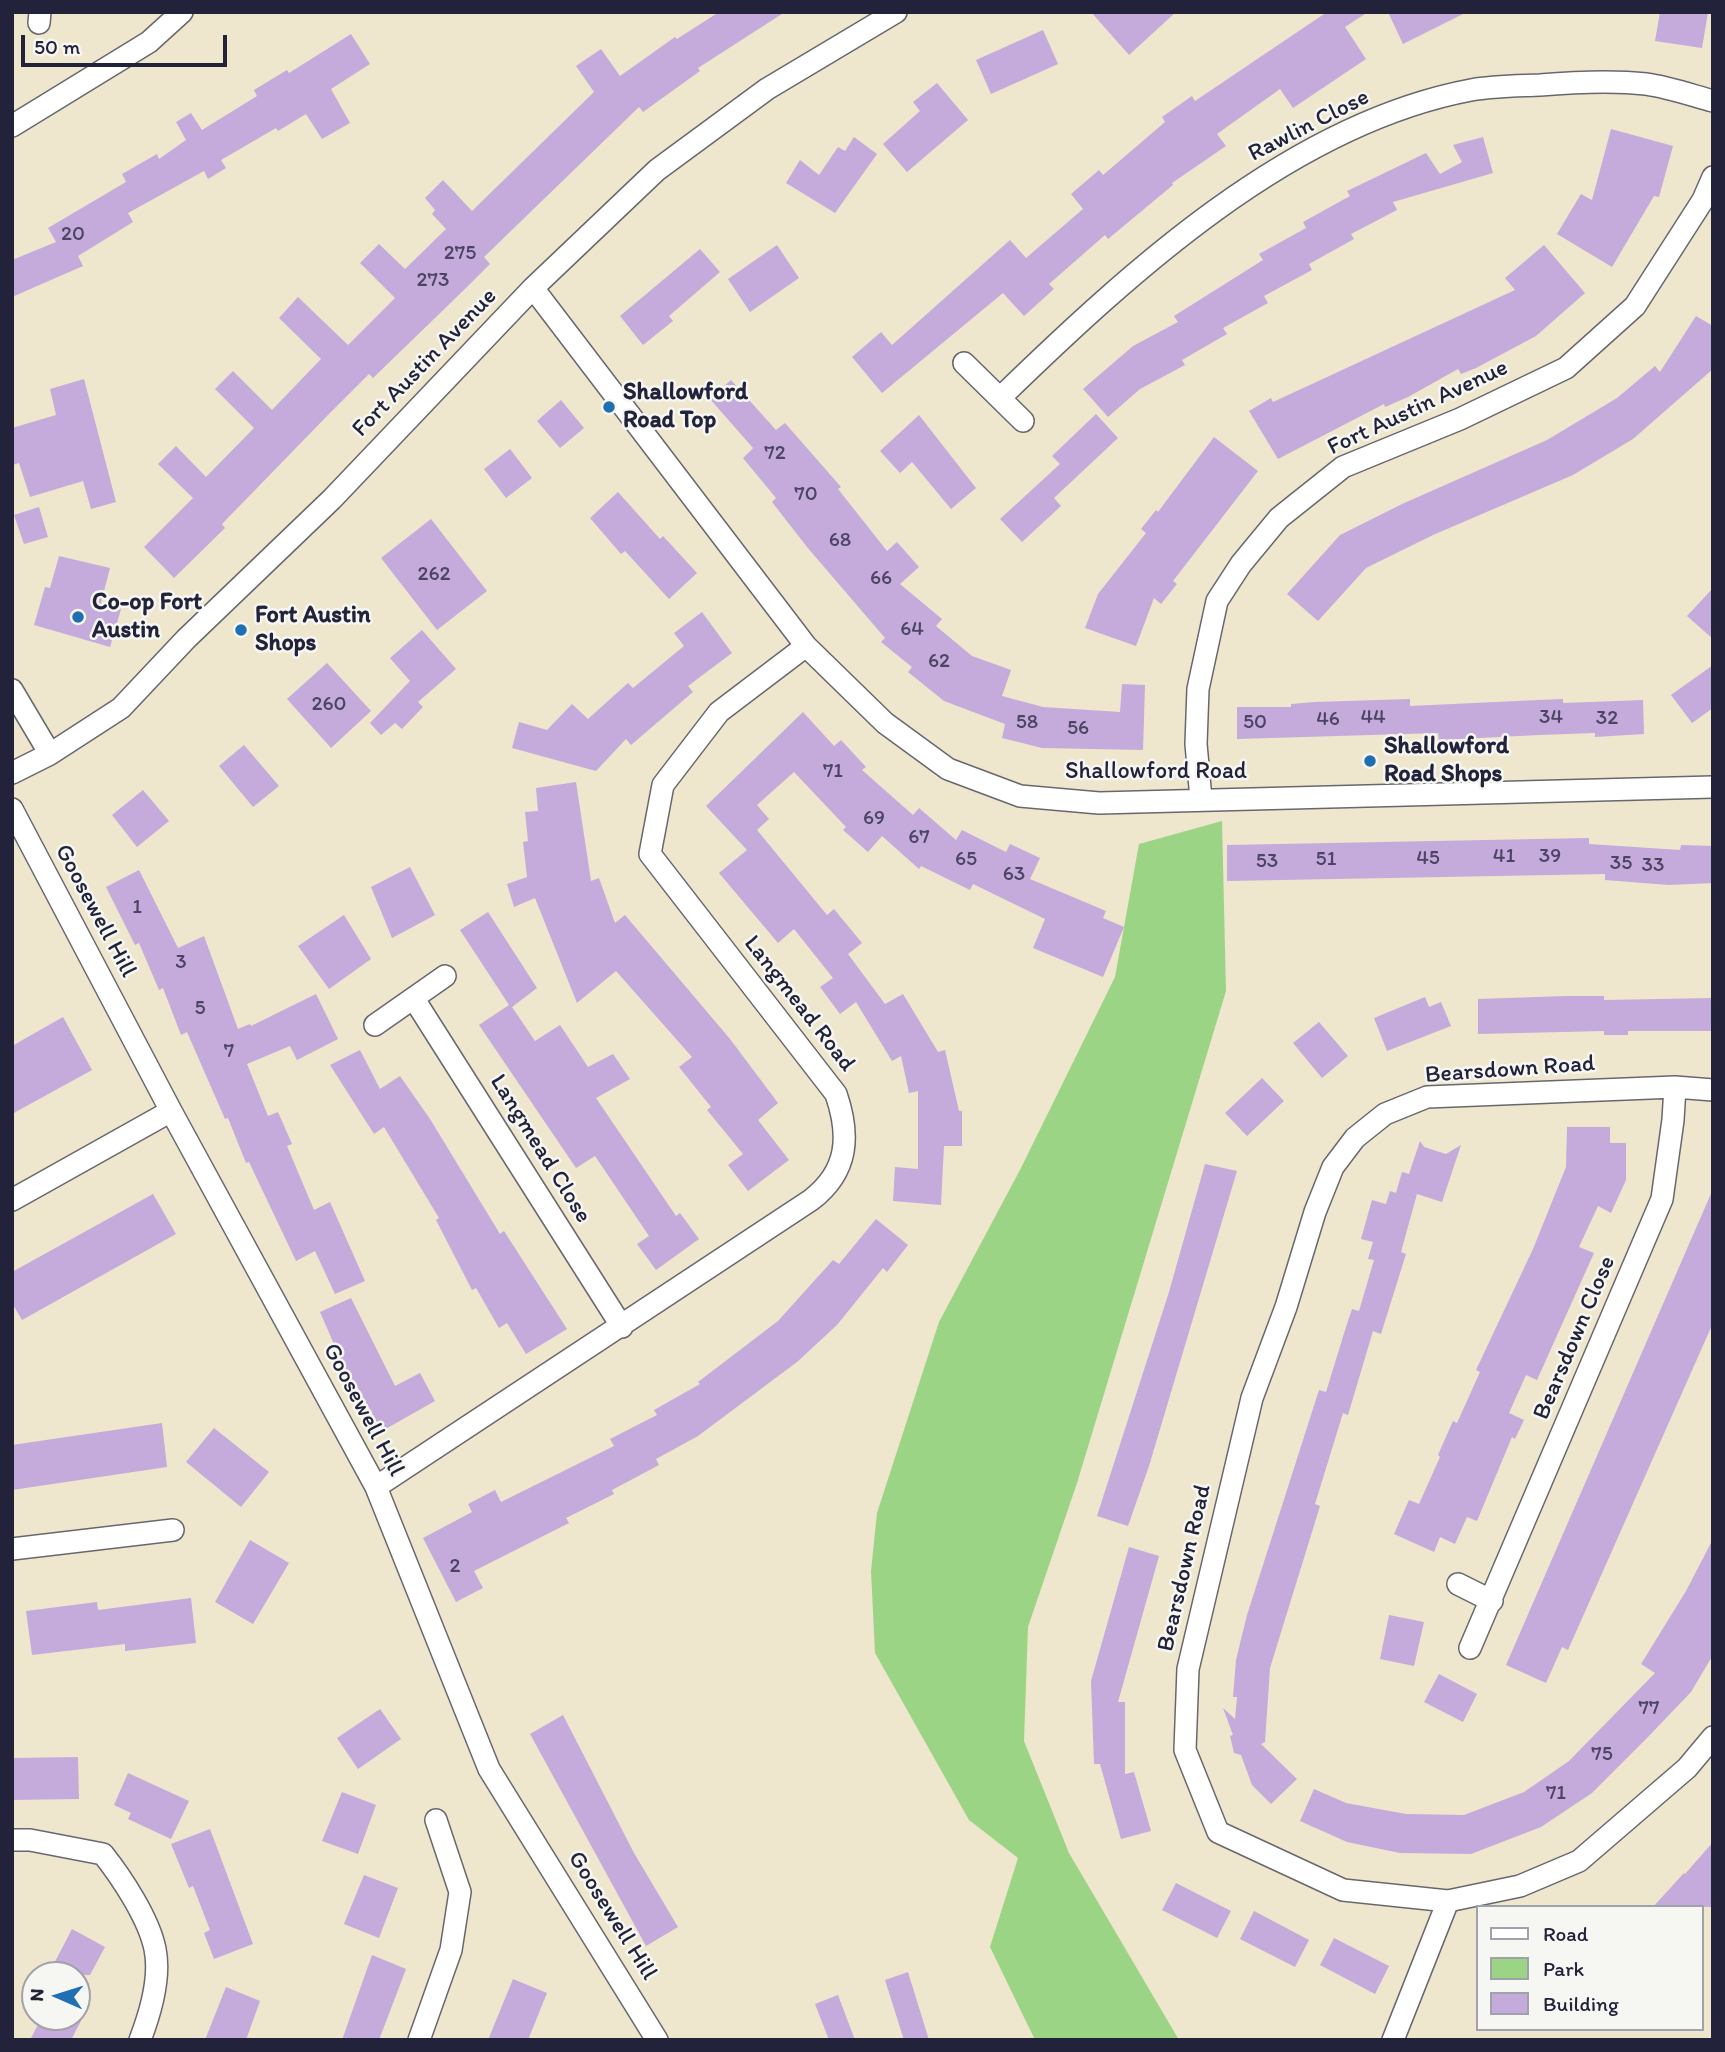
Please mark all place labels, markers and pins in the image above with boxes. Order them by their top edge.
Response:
place label: Shallowford Road Top [623,379,748,435]
marker: Shallowford Road Top [601,399,617,415]
place label: Co-op Fort Austin [92,589,202,645]
place label: Fort Austin Shops [255,602,371,658]
marker: Co-op Fort Austin [70,609,86,625]
marker: Fort Austin Shops [233,622,249,638]
place label: Shallowford Road Shops [1384,733,1509,789]
marker: Shallowford Road Shops [1362,753,1378,769]

